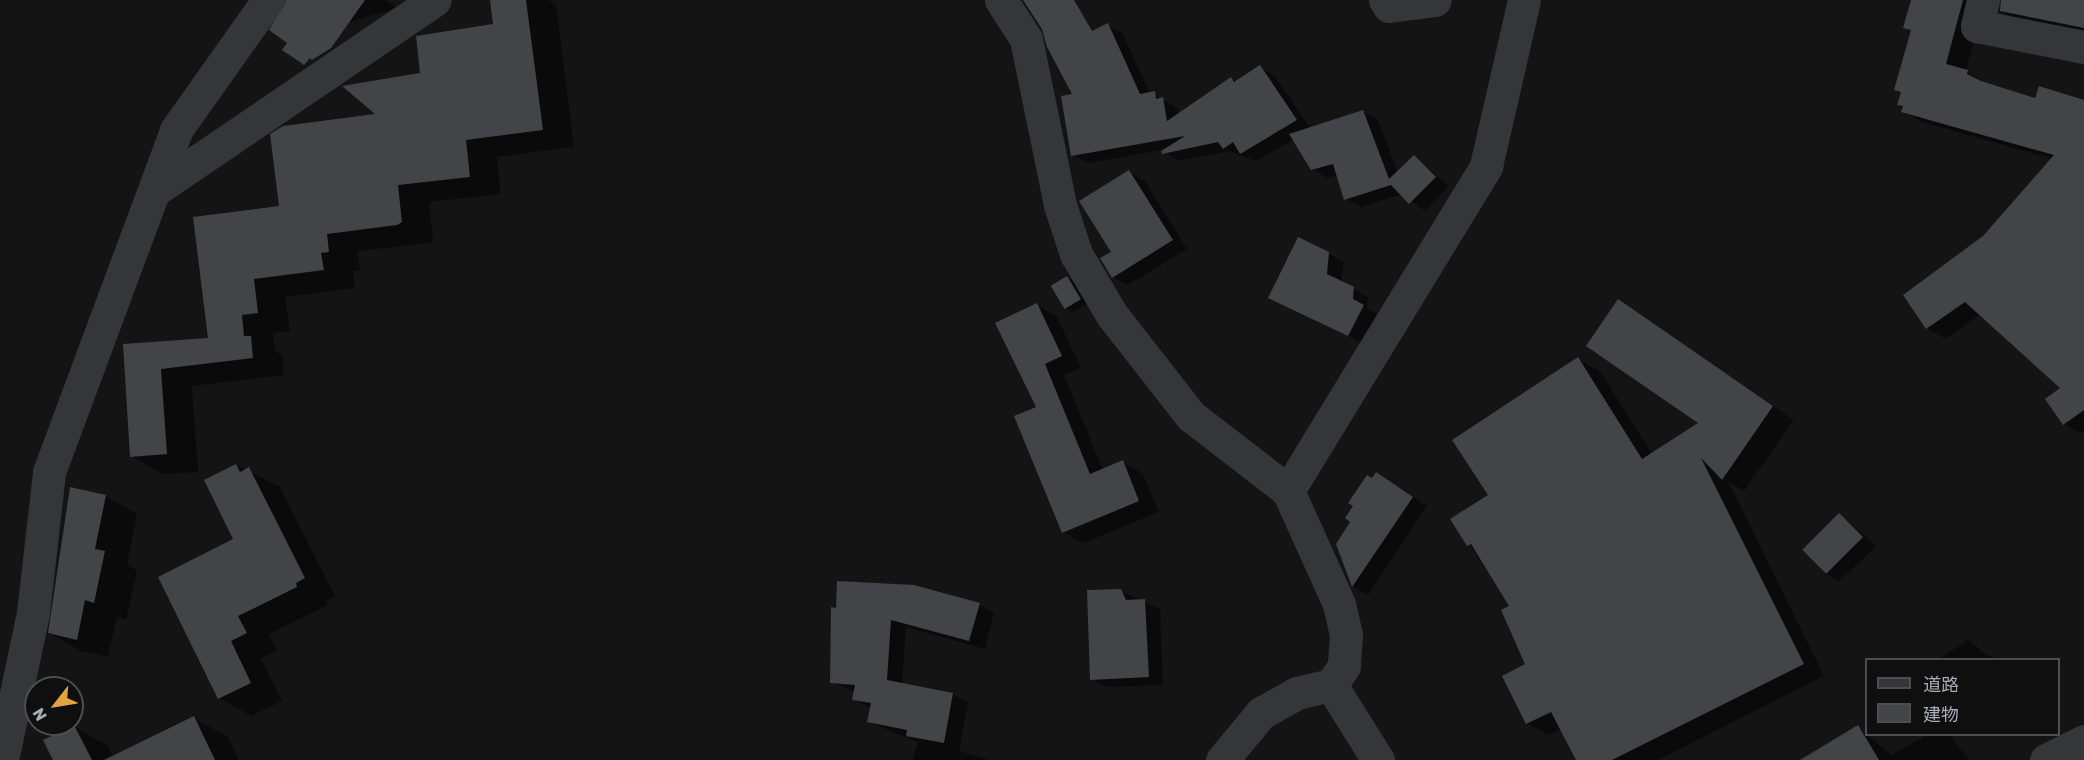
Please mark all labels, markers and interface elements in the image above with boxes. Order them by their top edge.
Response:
legend [1865,658,2060,736]
text: 道路 [1923,674,1959,696]
north arrow [24,676,84,736]
text: 建物 [1923,704,1959,726]
text: N [29,705,51,724]

